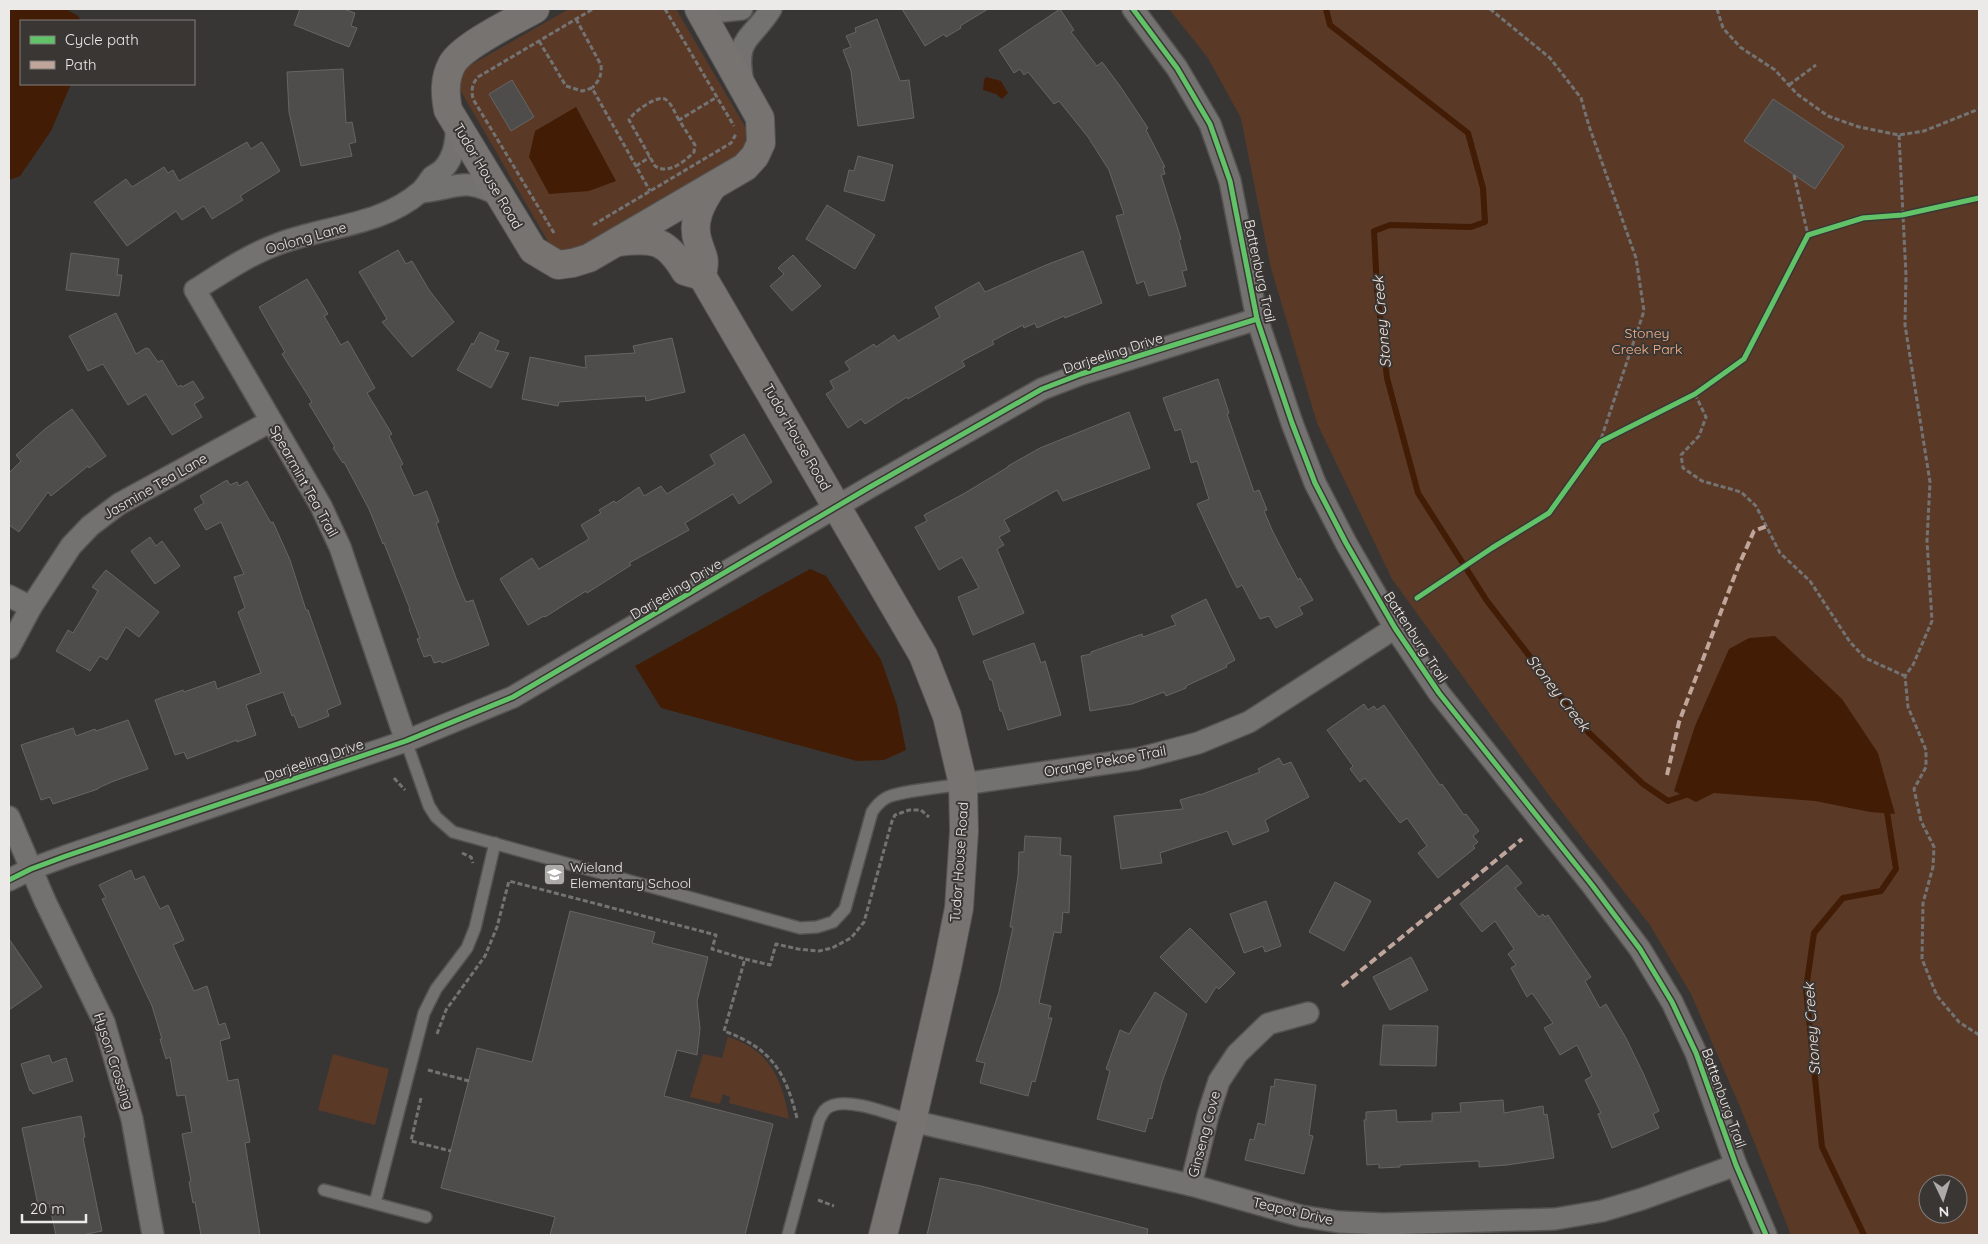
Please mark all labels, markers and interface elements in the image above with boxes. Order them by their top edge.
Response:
legend [20,20,195,85]
text: Cycle path [65,30,139,49]
text: Path [65,55,97,74]
street label: Tudor House Road [449,120,527,232]
street label: Oolong Lane [263,218,349,258]
street label: Battenburg Trail [1240,218,1280,324]
water label: Stoney Creek [1368,273,1395,369]
park label: Stoney Creek Park [1612,324,1683,358]
street label: Darjeeling Drive [1061,328,1165,378]
street label: Tudor House Road [759,380,835,494]
street label: Spearmint Tea Trail [266,422,342,540]
street label: Jasmine Tea Lane [100,449,211,523]
street label: Darjeeling Drive [627,554,725,623]
street label: Battenburg Trail [1380,588,1452,686]
water label: Stoney Creek [1522,650,1596,737]
street label: Darjeeling Drive [262,735,366,785]
street label: Orange Pekoe Trail [1043,741,1167,781]
street label: Tudor House Road [946,801,972,923]
place label: Wieland Elementary School [570,858,691,892]
school or university icon: Wieland Elementary School [542,863,566,887]
water label: Stoney Creek [1799,980,1824,1076]
street label: Hyson Crossing [90,1010,138,1112]
street label: Battenburg Trail [1698,1046,1750,1150]
street label: Ginseng Cove [1184,1089,1224,1179]
north arrow [1918,1174,1968,1224]
scale bar [22,1192,86,1224]
street label: Teapot Drive [1251,1193,1335,1229]
text: 20 m [30,1199,65,1218]
text: N [1938,1203,1950,1221]

